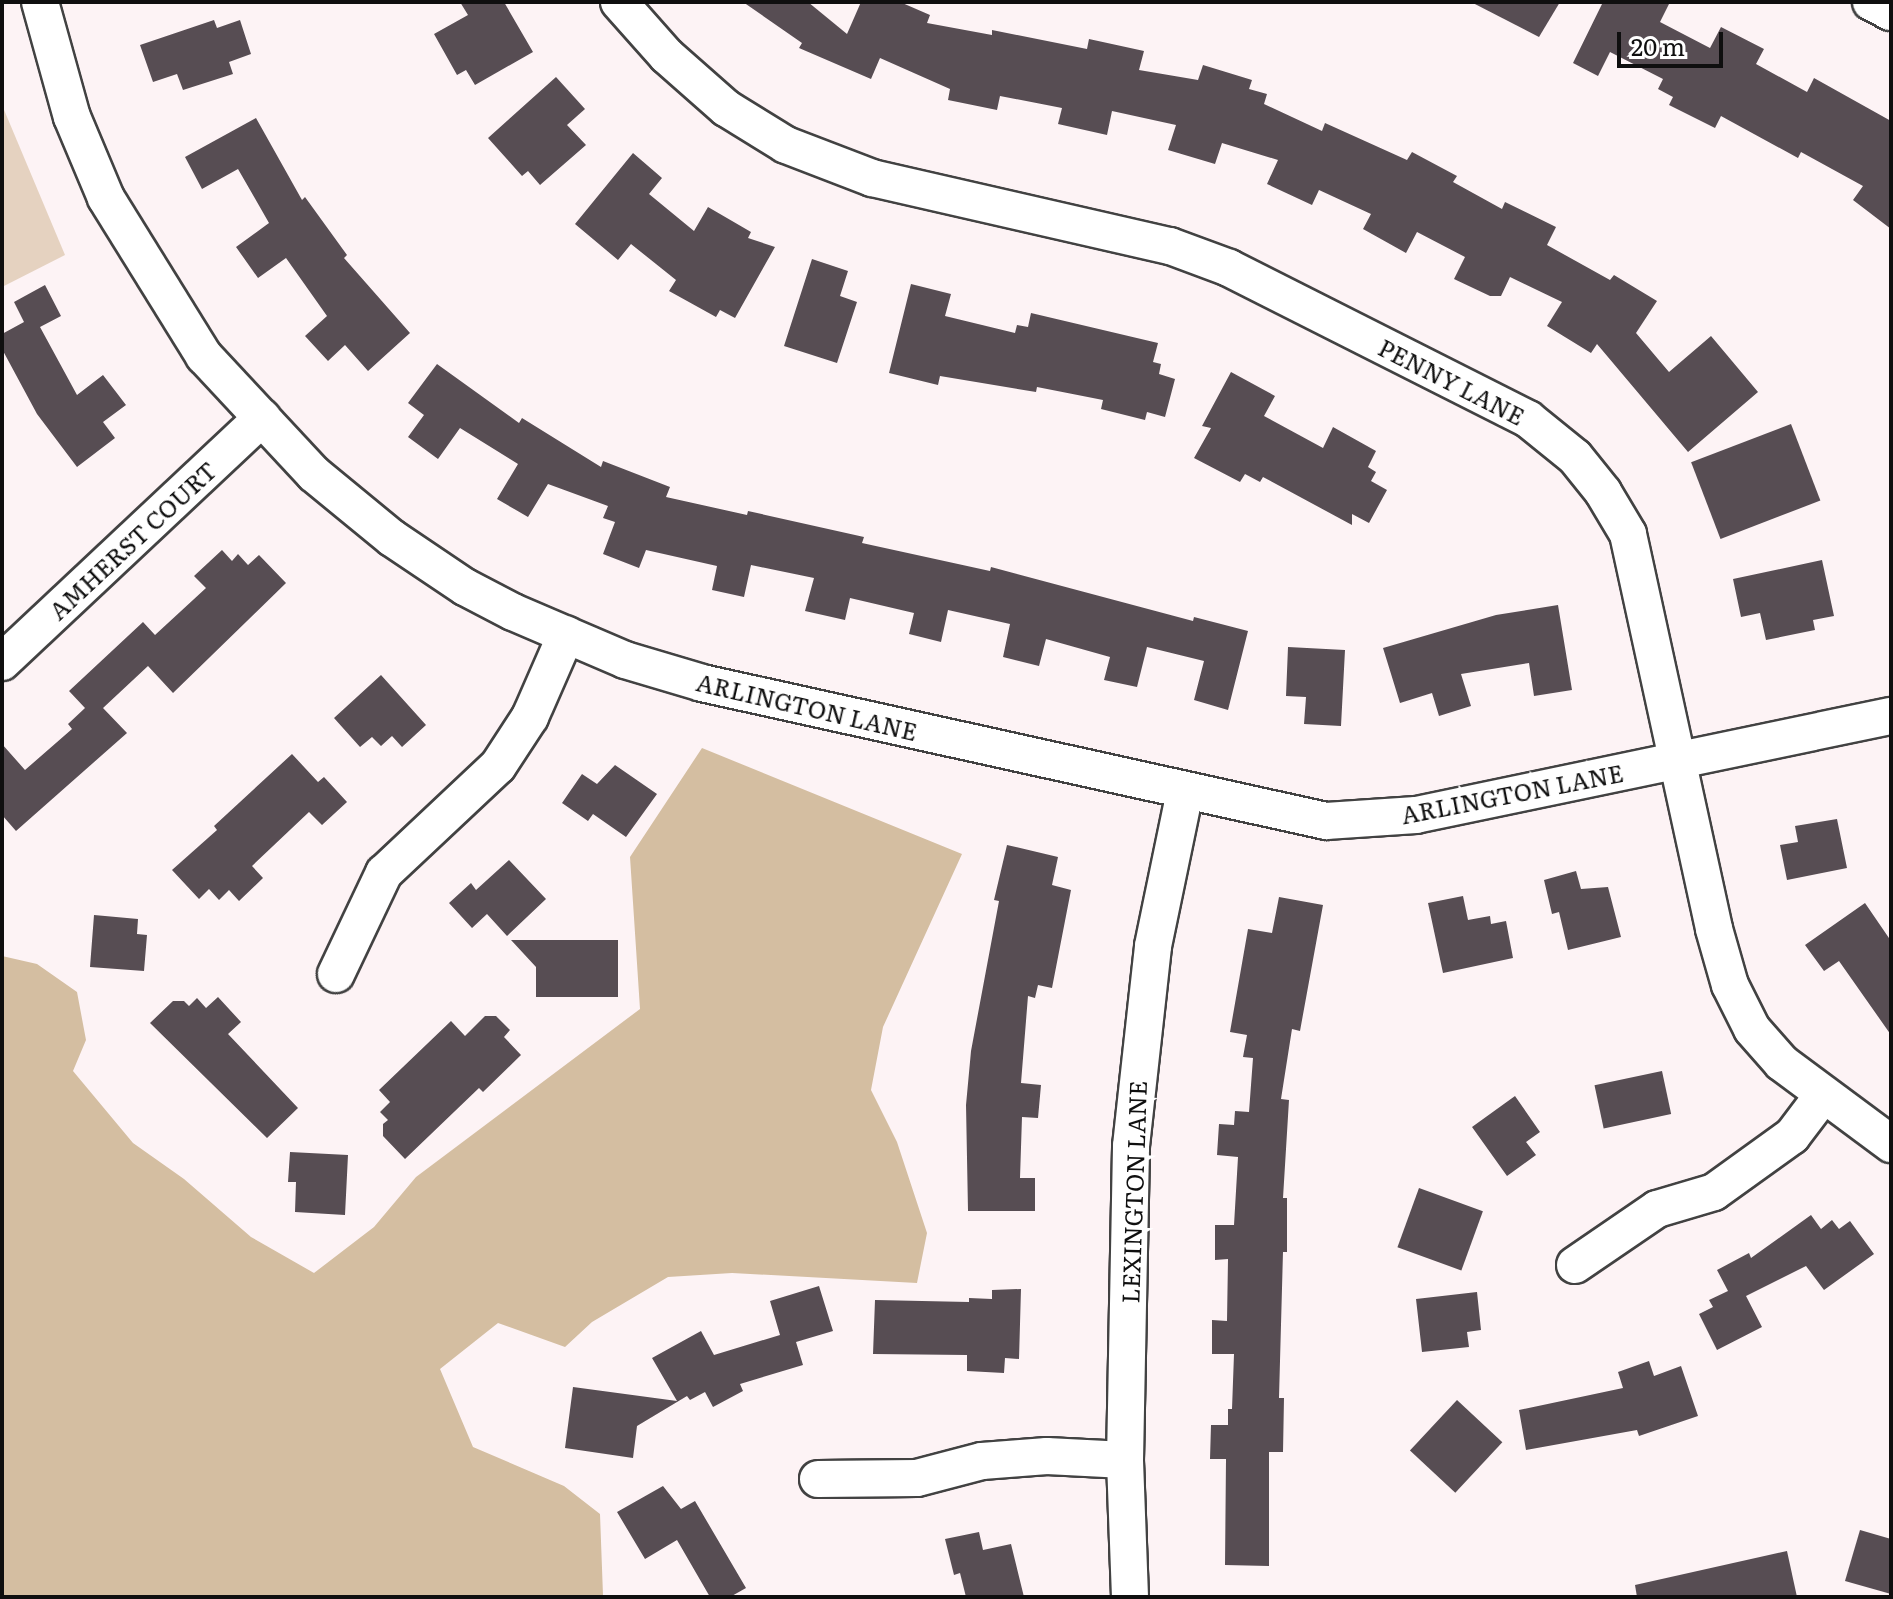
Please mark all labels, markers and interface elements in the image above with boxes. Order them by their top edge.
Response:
scale bar [1621,16,1727,66]
text: 20 m [1631,28,1685,63]
street label: PENNY LANE [1374,332,1530,430]
street label: AMHERST COURT [42,455,222,625]
street label: ARLINGTON LANE [694,667,920,745]
street label: ARLINGTON LANE [1398,757,1626,829]
street label: LEXINGTON LANE [1115,1080,1151,1304]

